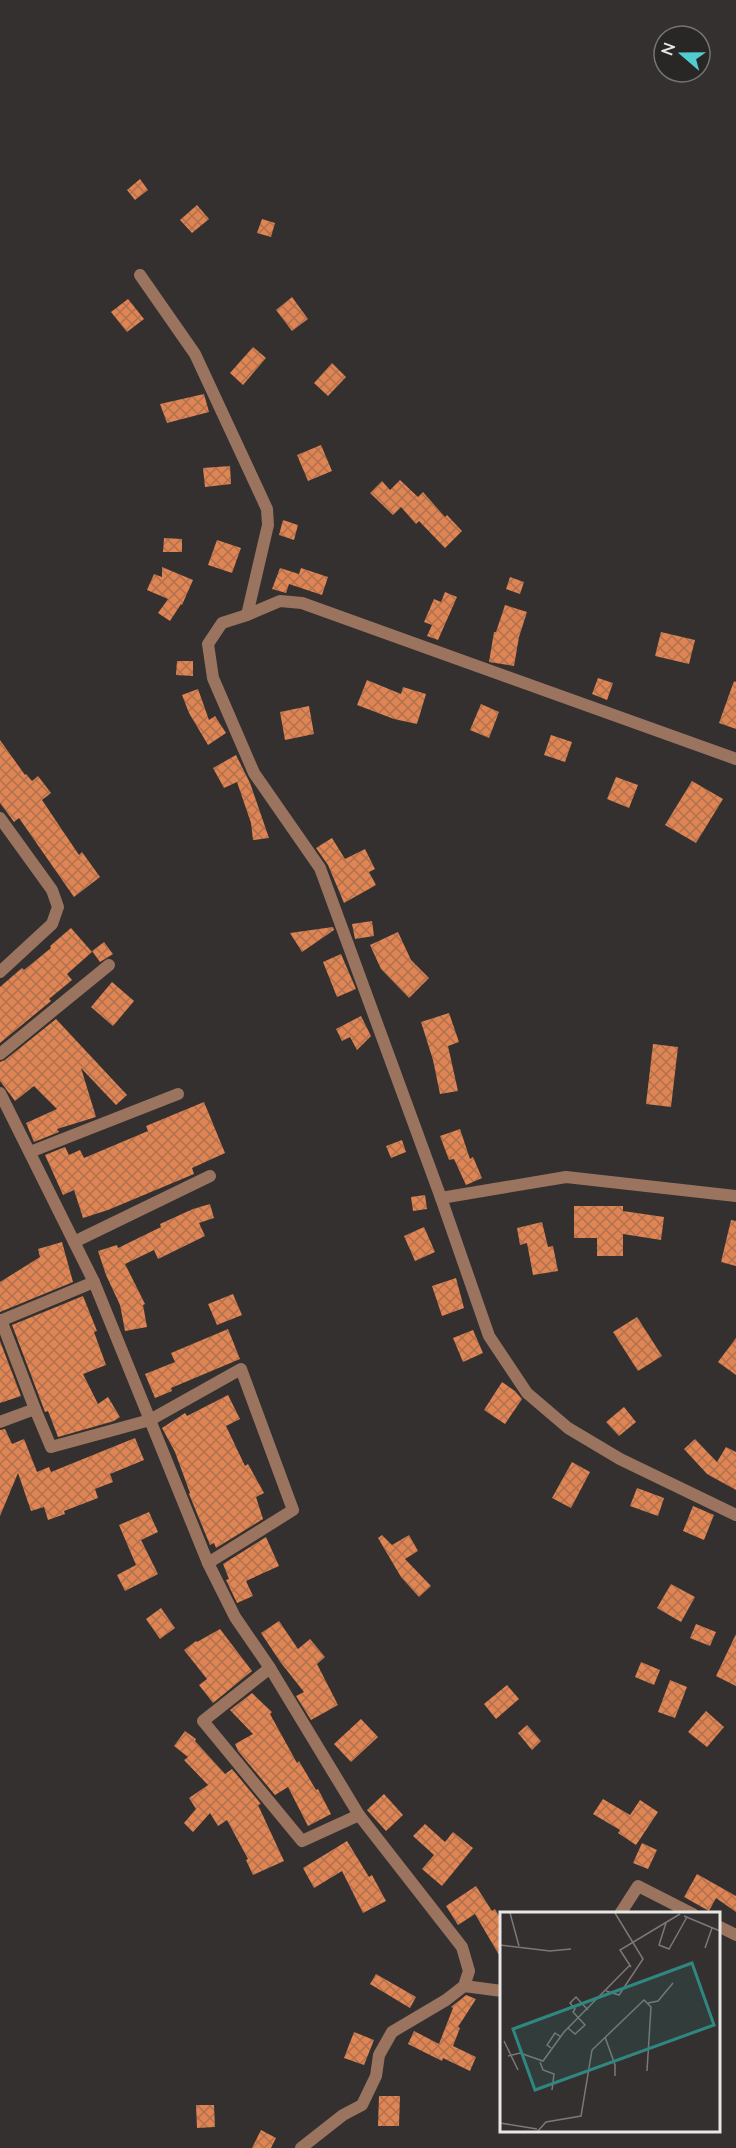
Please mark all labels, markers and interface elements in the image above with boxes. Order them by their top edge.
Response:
north arrow [652,24,712,84]
text: N [656,40,678,58]
inset map [500,1912,721,2133]

